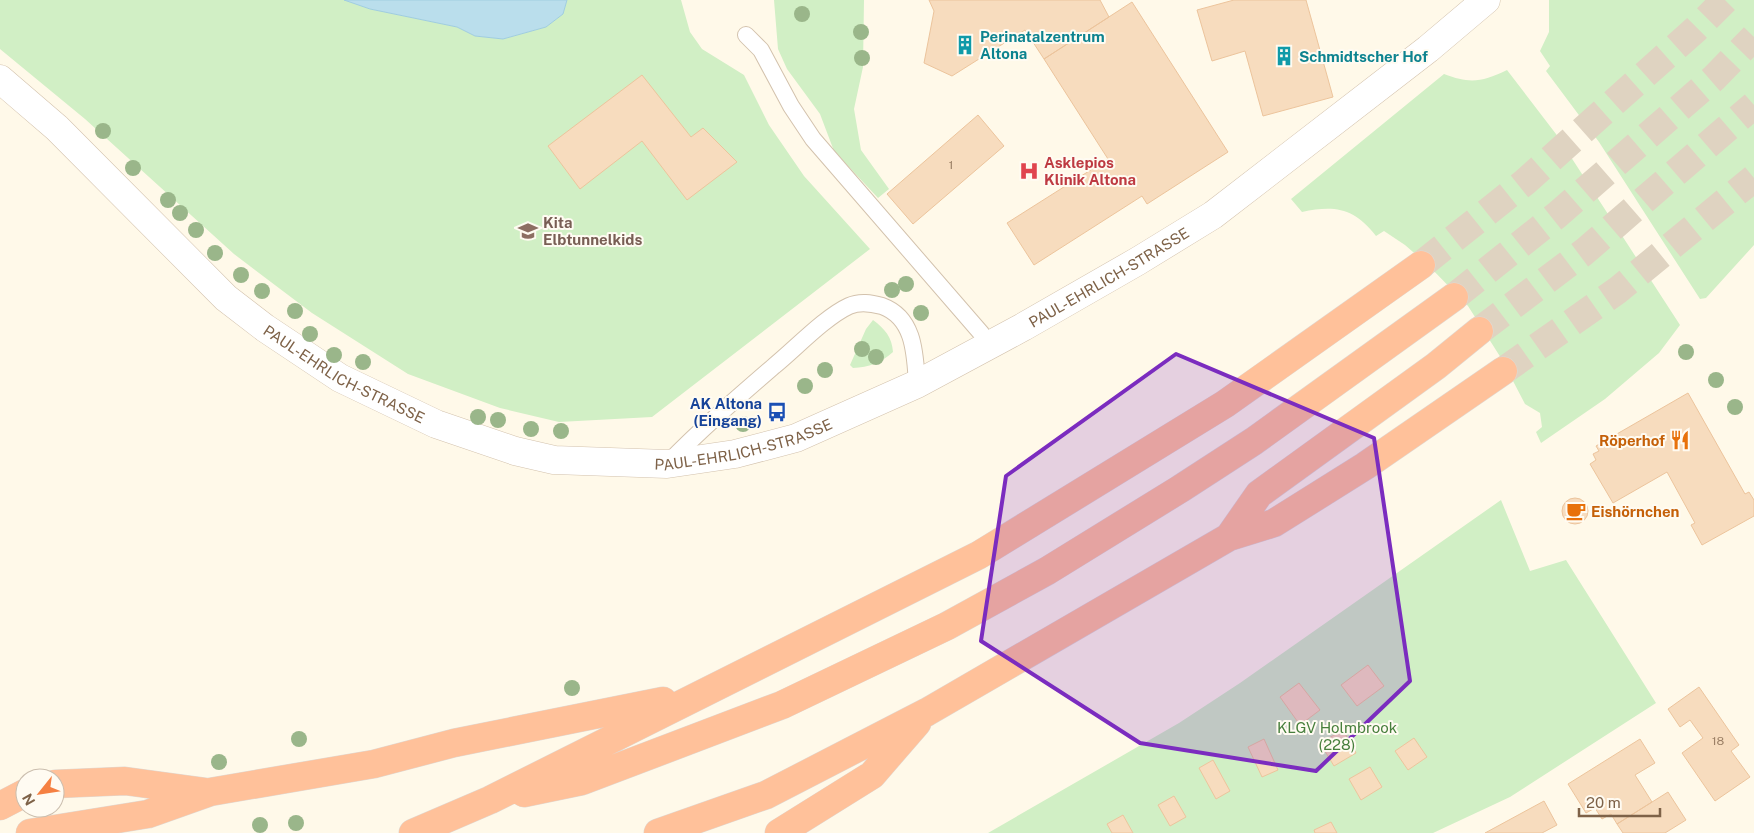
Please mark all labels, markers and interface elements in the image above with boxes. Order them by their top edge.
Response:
place label: Perinatalzentrum Altona [980,28,1105,62]
building icon: Perinatalzentrum Altona [954,34,976,56]
building icon: Schmidtscher Hof [1273,45,1295,67]
place label: Schmidtscher Hof [1299,48,1428,65]
place label: Asklepios Klinik Altona [1044,154,1136,188]
house number: 1 [949,158,953,172]
hospital icon: Asklepios Klinik Altona [1018,160,1040,182]
place label: Kita Elbtunnelkids [543,214,642,248]
school or university icon: Kita Elbtunnelkids [517,220,539,242]
street label: PAUL-EHRLICH-STRASSE [1025,223,1192,331]
street label: PAUL-EHRLICH-STRASSE [261,321,428,426]
place label: AK Altona (Eingang) [690,395,762,429]
bus stop icon: AK Altona (Eingang) [766,401,788,423]
street label: PAUL-EHRLICH-STRASSE [654,415,834,473]
restaurant icon: Röperhof [1669,429,1691,451]
place label: Röperhof [1599,432,1665,449]
cafe icon: Eishörnchen [1565,500,1587,522]
place label: Eishörnchen [1591,503,1680,520]
park label: KLGV Holmbrook (228) [1277,719,1397,753]
house number: 18 [1712,734,1725,748]
north arrow [15,768,65,818]
scale bar [1579,786,1660,818]
text: N [19,791,38,808]
text: 20 m [1586,794,1621,811]

